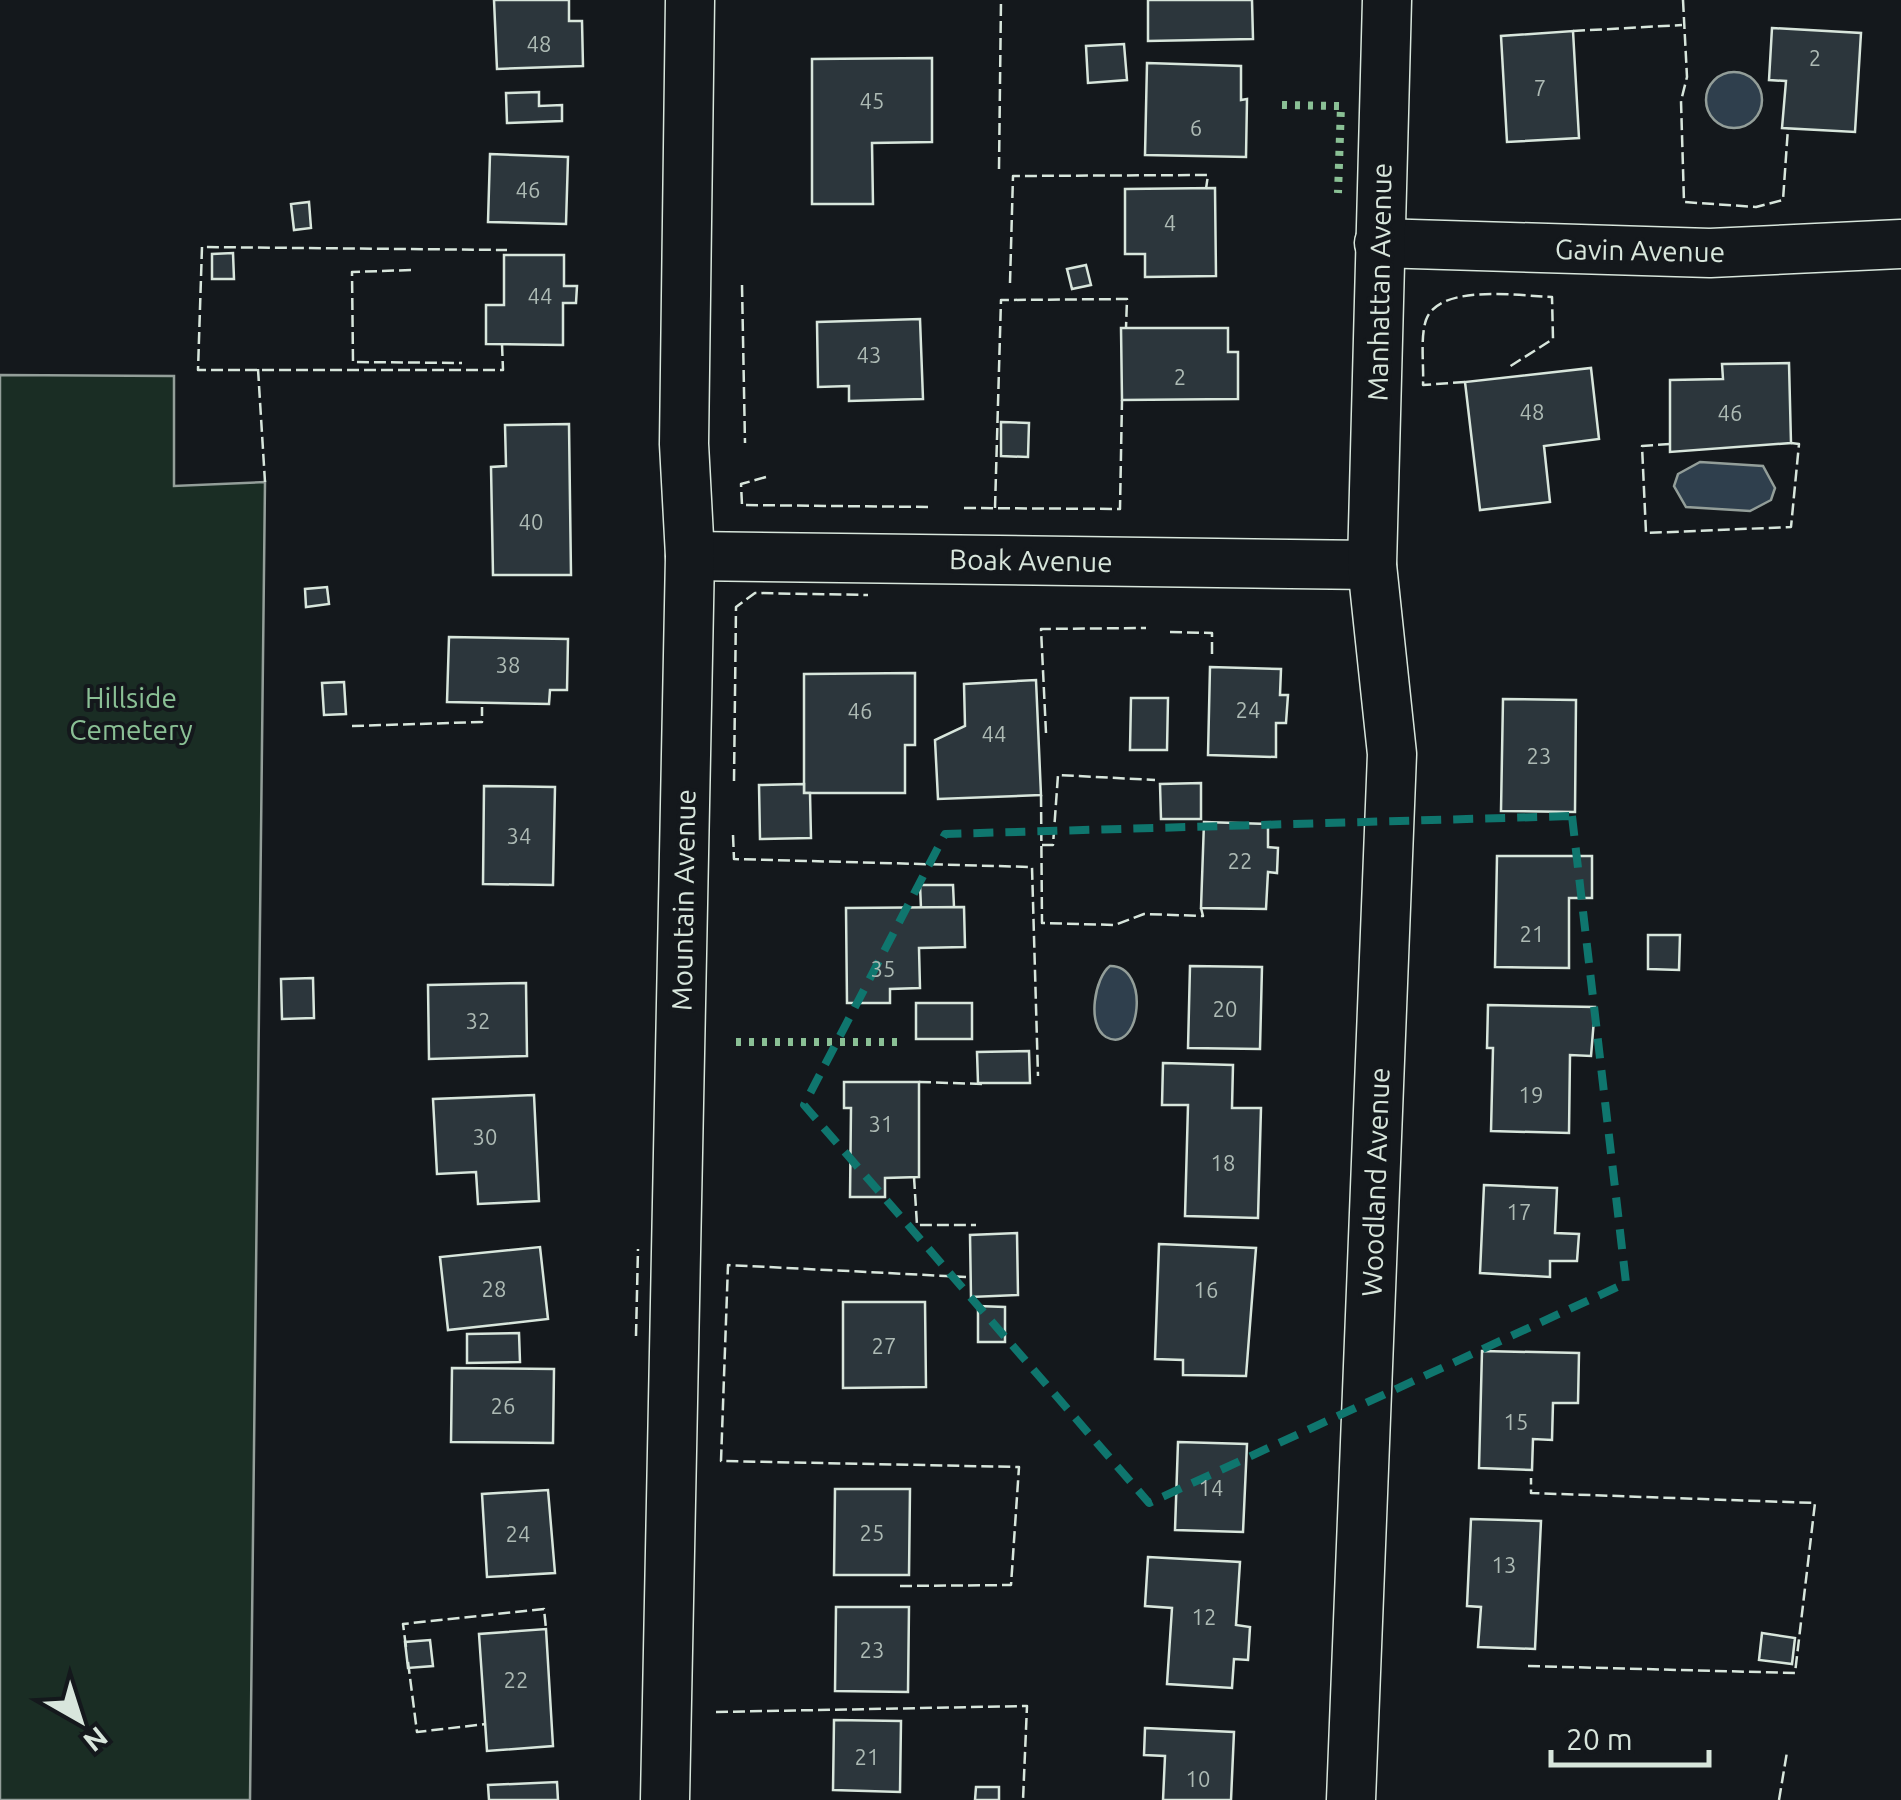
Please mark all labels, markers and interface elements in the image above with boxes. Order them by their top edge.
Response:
house number: 48 [527,31,551,56]
house number: 2 [1809,45,1821,70]
house number: 7 [1534,75,1546,100]
house number: 45 [860,88,884,113]
house number: 6 [1190,115,1202,140]
street label: Manhattan Avenue [1361,163,1397,401]
house number: 46 [516,177,540,202]
house number: 4 [1164,210,1176,235]
street label: Gavin Avenue [1555,233,1725,267]
house number: 44 [528,283,552,308]
house number: 43 [857,342,881,367]
house number: 2 [1174,364,1186,389]
house number: 48 [1520,399,1544,424]
house number: 46 [1718,400,1742,425]
house number: 40 [519,509,543,534]
street label: Boak Avenue [949,543,1113,577]
house number: 38 [496,652,520,677]
park label: Hillside Cemetery [69,682,193,745]
house number: 24 [1236,697,1260,722]
house number: 46 [848,698,872,723]
house number: 44 [982,721,1006,746]
house number: 23 [1527,743,1551,768]
street label: Mountain Avenue [666,789,700,1011]
house number: 34 [507,823,531,848]
house number: 22 [1228,848,1252,873]
house number: 21 [1520,921,1544,946]
house number: 35 [871,956,895,981]
house number: 20 [1213,996,1237,1021]
house number: 32 [466,1008,490,1033]
street label: Woodland Avenue [1356,1067,1394,1297]
house number: 19 [1519,1082,1543,1107]
house number: 31 [869,1111,893,1136]
house number: 30 [473,1124,497,1149]
house number: 18 [1211,1150,1235,1175]
house number: 17 [1507,1199,1531,1224]
house number: 28 [482,1276,506,1301]
house number: 16 [1194,1277,1218,1302]
house number: 27 [872,1333,896,1358]
house number: 26 [491,1393,515,1418]
house number: 15 [1504,1409,1528,1434]
house number: 14 [1199,1475,1223,1500]
house number: 25 [860,1520,884,1545]
house number: 24 [506,1521,530,1546]
house number: 13 [1492,1552,1516,1577]
house number: 12 [1192,1604,1216,1629]
house number: 23 [860,1637,884,1662]
house number: 22 [504,1667,528,1692]
north arrow [30,1670,130,1770]
scale bar [1551,1705,1708,1767]
text: N [78,1721,114,1758]
text: 20 m [1566,1722,1633,1756]
house number: 21 [855,1744,879,1769]
house number: 10 [1186,1766,1210,1791]

